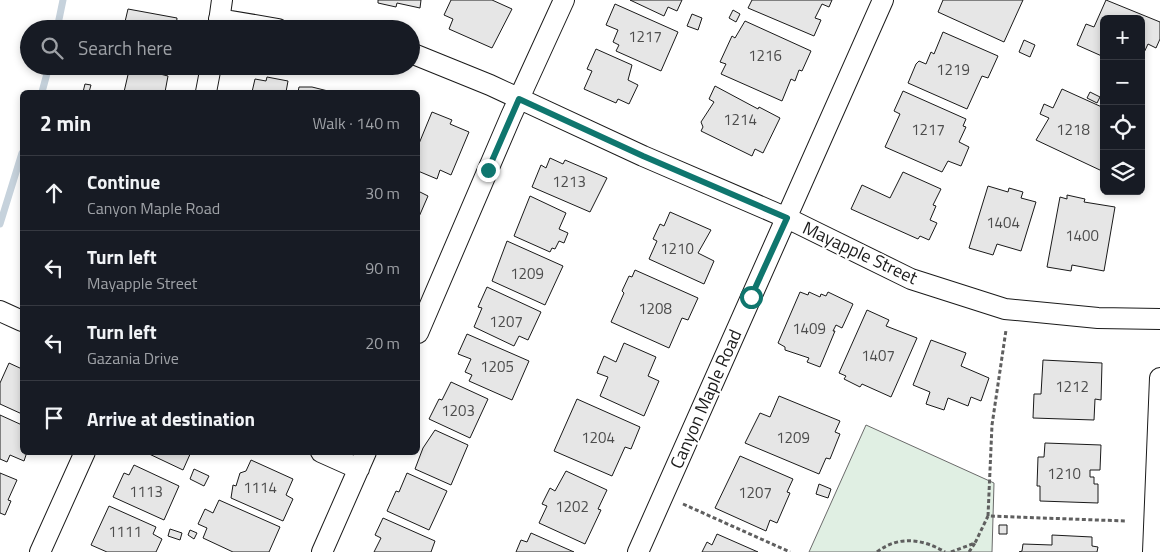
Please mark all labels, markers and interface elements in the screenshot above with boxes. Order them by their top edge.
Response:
map controls [1100,15,1145,195]
button: + [1100,15,1145,60]
search box [20,20,420,75]
house number: 1217 [628,25,662,48]
text: Search here [78,33,172,62]
icon: search [38,34,66,62]
house number: 1216 [748,44,782,67]
house number: 1219 [936,58,970,81]
button: − [1100,60,1145,105]
button: locate [1100,105,1145,150]
text: 2 min [40,107,91,139]
house number: 1214 [723,108,757,131]
text: Walk · 140 m [312,111,400,135]
house number: 1217 [911,118,945,141]
house number: 1218 [1056,118,1090,141]
button: layers [1100,150,1145,195]
route end [477,159,500,182]
text: Continue [87,167,160,196]
house number: 1213 [552,170,586,193]
icon: ahead [40,179,68,207]
text: 30 m [365,181,400,205]
text: Canyon Maple Road [87,196,220,220]
house number: 1404 [986,211,1020,234]
street label: Mayapple Street [798,214,923,291]
house number: 1400 [1065,224,1099,247]
house number: 1210 [660,237,694,260]
text: Turn left [87,242,157,271]
icon: left [40,254,68,282]
text: 90 m [365,256,400,280]
house number: 1209 [510,262,544,285]
text: Mayapple Street [87,271,197,295]
route start [740,286,763,309]
house number: 1208 [638,297,672,320]
house number: 1207 [489,310,523,333]
text: Turn left [87,317,157,346]
house number: 1409 [792,317,826,340]
street label: Canyon Maple Road [663,325,748,473]
icon: left [40,329,68,357]
text: 20 m [365,331,400,355]
house number: 1407 [861,344,895,367]
text: Gazania Drive [87,346,179,370]
house number: 1205 [480,355,514,378]
house number: 1212 [1055,375,1089,398]
house number: 1203 [441,399,475,422]
icon: arrive [40,404,68,432]
text: Arrive at destination [87,404,255,433]
house number: 1204 [581,426,615,449]
house number: 1209 [776,426,810,449]
house number: 1210 [1047,462,1081,485]
house number: 1114 [243,476,277,499]
house number: 1113 [129,480,163,503]
house number: 1207 [738,481,772,504]
house number: 1202 [555,495,589,518]
house number: 1111 [108,520,142,543]

